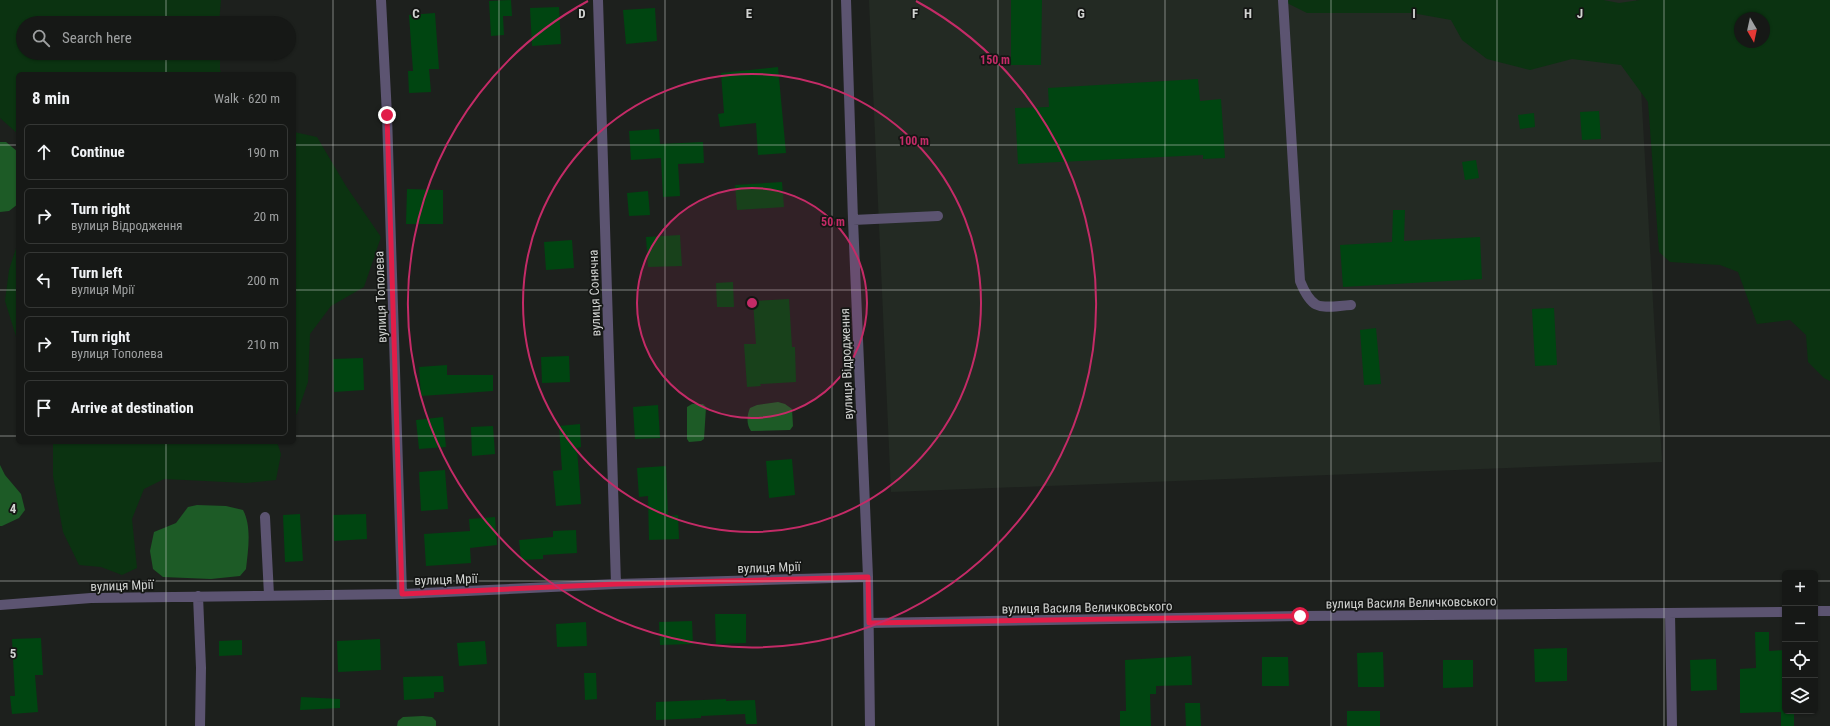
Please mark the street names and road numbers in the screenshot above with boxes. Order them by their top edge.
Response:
street label: вулиця Сонячна [585,249,604,337]
street label: вулиця Тополева [371,251,390,343]
street label: вулиця Відродження [837,308,856,420]
street label: вулиця Мрії [737,559,802,576]
street label: вулиця Мрії [414,571,479,588]
street label: вулиця Мрії [90,577,155,594]
street label: вулиця Василя Величковського [1325,594,1497,611]
street label: вулиця Василя Величковського [1001,599,1173,616]

